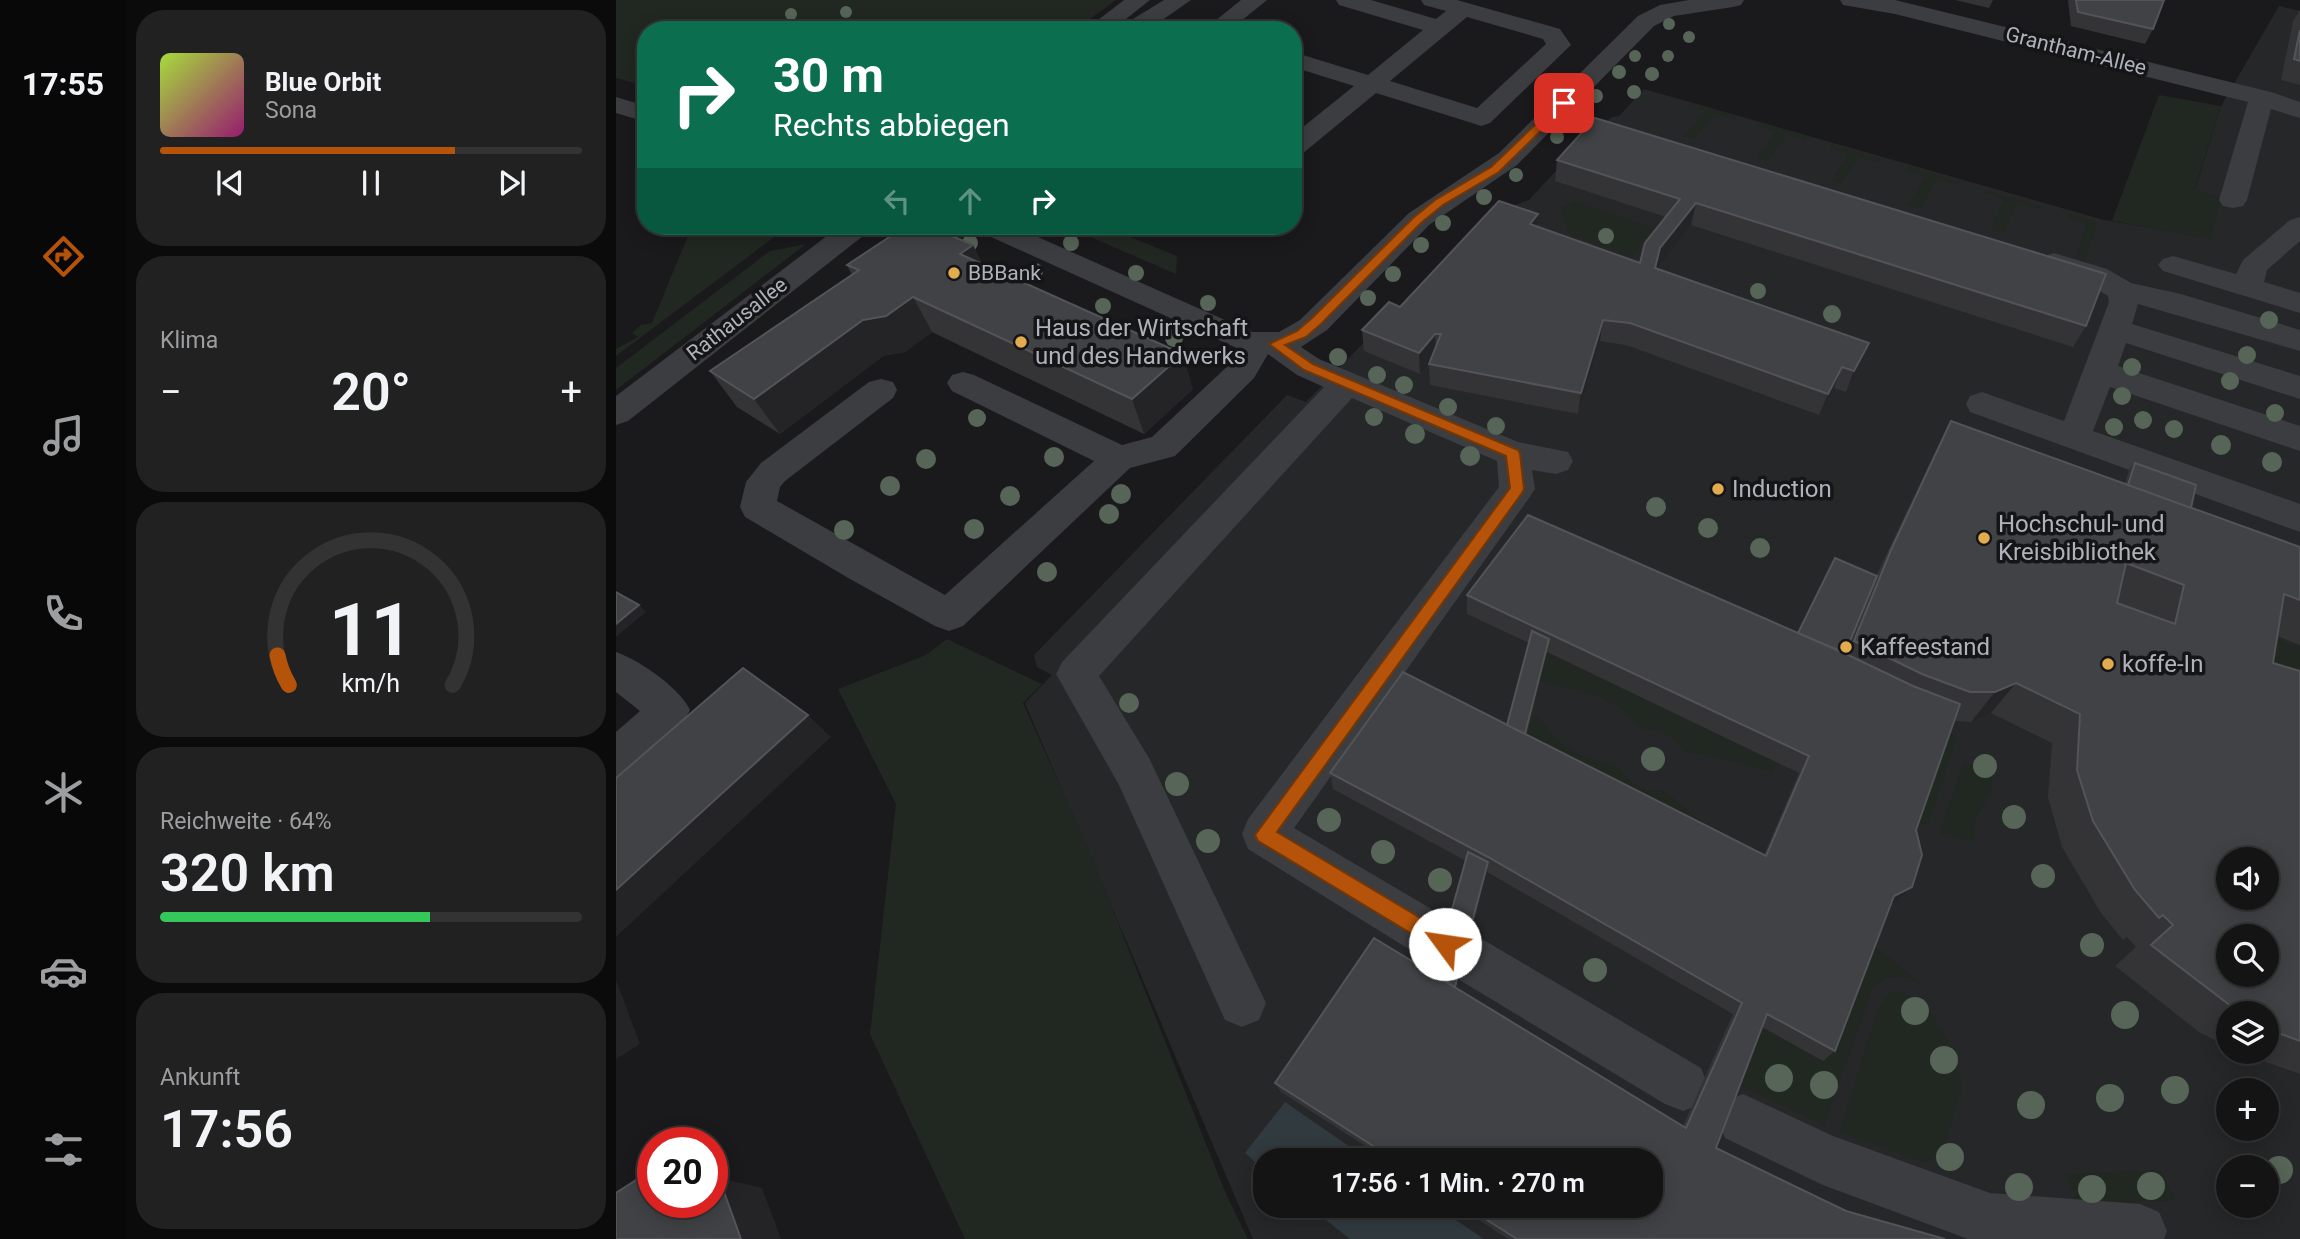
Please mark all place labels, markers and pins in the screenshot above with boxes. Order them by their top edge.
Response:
pin [1534,73,1594,133]
place label: BBBank [968,261,1041,285]
marker: BBBank [946,265,962,281]
place label: Haus der Wirtschaft und des Handwerks [1035,314,1248,370]
marker: Haus der Wirtschaft und des Handwerks [1013,334,1029,350]
place label: Induction [1732,475,1832,503]
marker: Induction [1710,481,1726,497]
place label: Hochschul- und Kreisbibliothek [1998,510,2164,566]
marker: Hochschul- und Kreisbibliothek [1976,530,1992,546]
place label: Kaffeestand [1860,633,1990,661]
marker: Kaffeestand [1838,639,1854,655]
place label: koffe-In [2122,650,2203,678]
marker: koffe-In [2100,656,2116,672]

